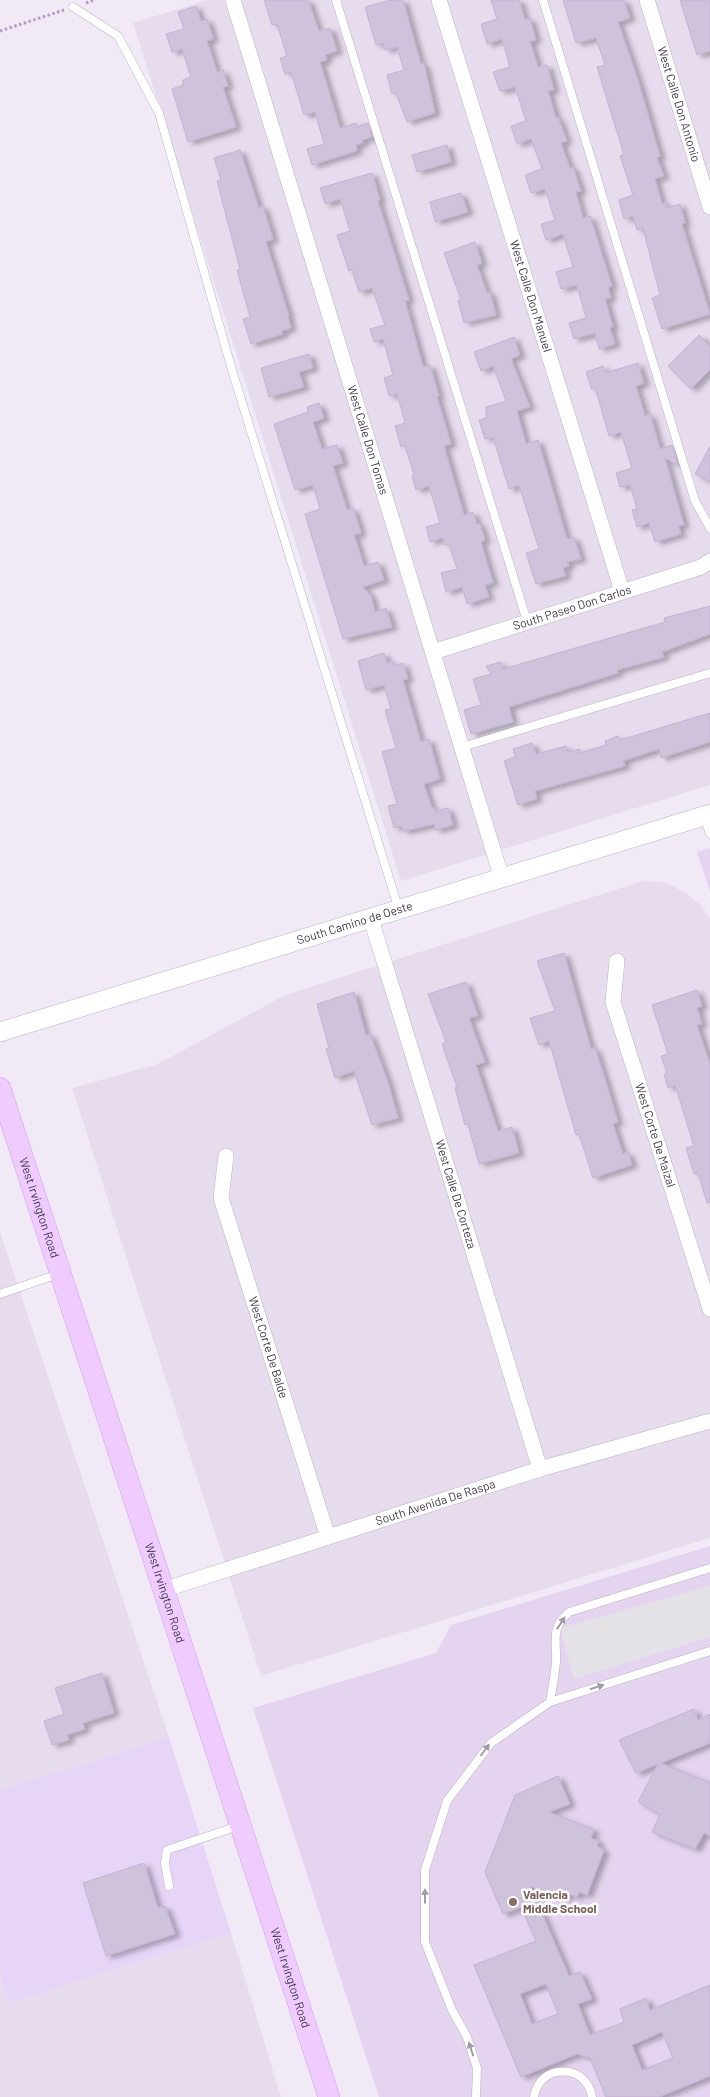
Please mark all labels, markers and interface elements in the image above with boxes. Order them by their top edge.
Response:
street label: West Calle Don Antonio [656,45,704,163]
street label: West Calle Don Manuel [508,238,556,353]
street label: West Calle Don Tomas [345,383,392,496]
street label: South Paseo Don Carlos [511,582,633,632]
street label: South Camino de Oeste [295,898,414,947]
street label: West Corte De Maizal [633,1081,679,1189]
street label: West Calle De Corteza [433,1138,480,1250]
street label: West Irvington Road [17,1156,63,1259]
street label: West Corte De Balde [247,1295,292,1400]
street label: South Avenida De Raspa [373,1476,497,1527]
street label: West Irvington Road [143,1541,188,1644]
one-way arrow [556,1616,565,1629]
one-way arrow [589,1682,604,1690]
one-way arrow [480,1744,491,1757]
place label: Valencia Middle School [523,1887,597,1915]
one-way arrow [421,1888,429,1904]
marker: Valencia Middle School [507,1896,519,1908]
street label: West Irvington Road [268,1926,314,2029]
one-way arrow [466,2042,474,2057]

